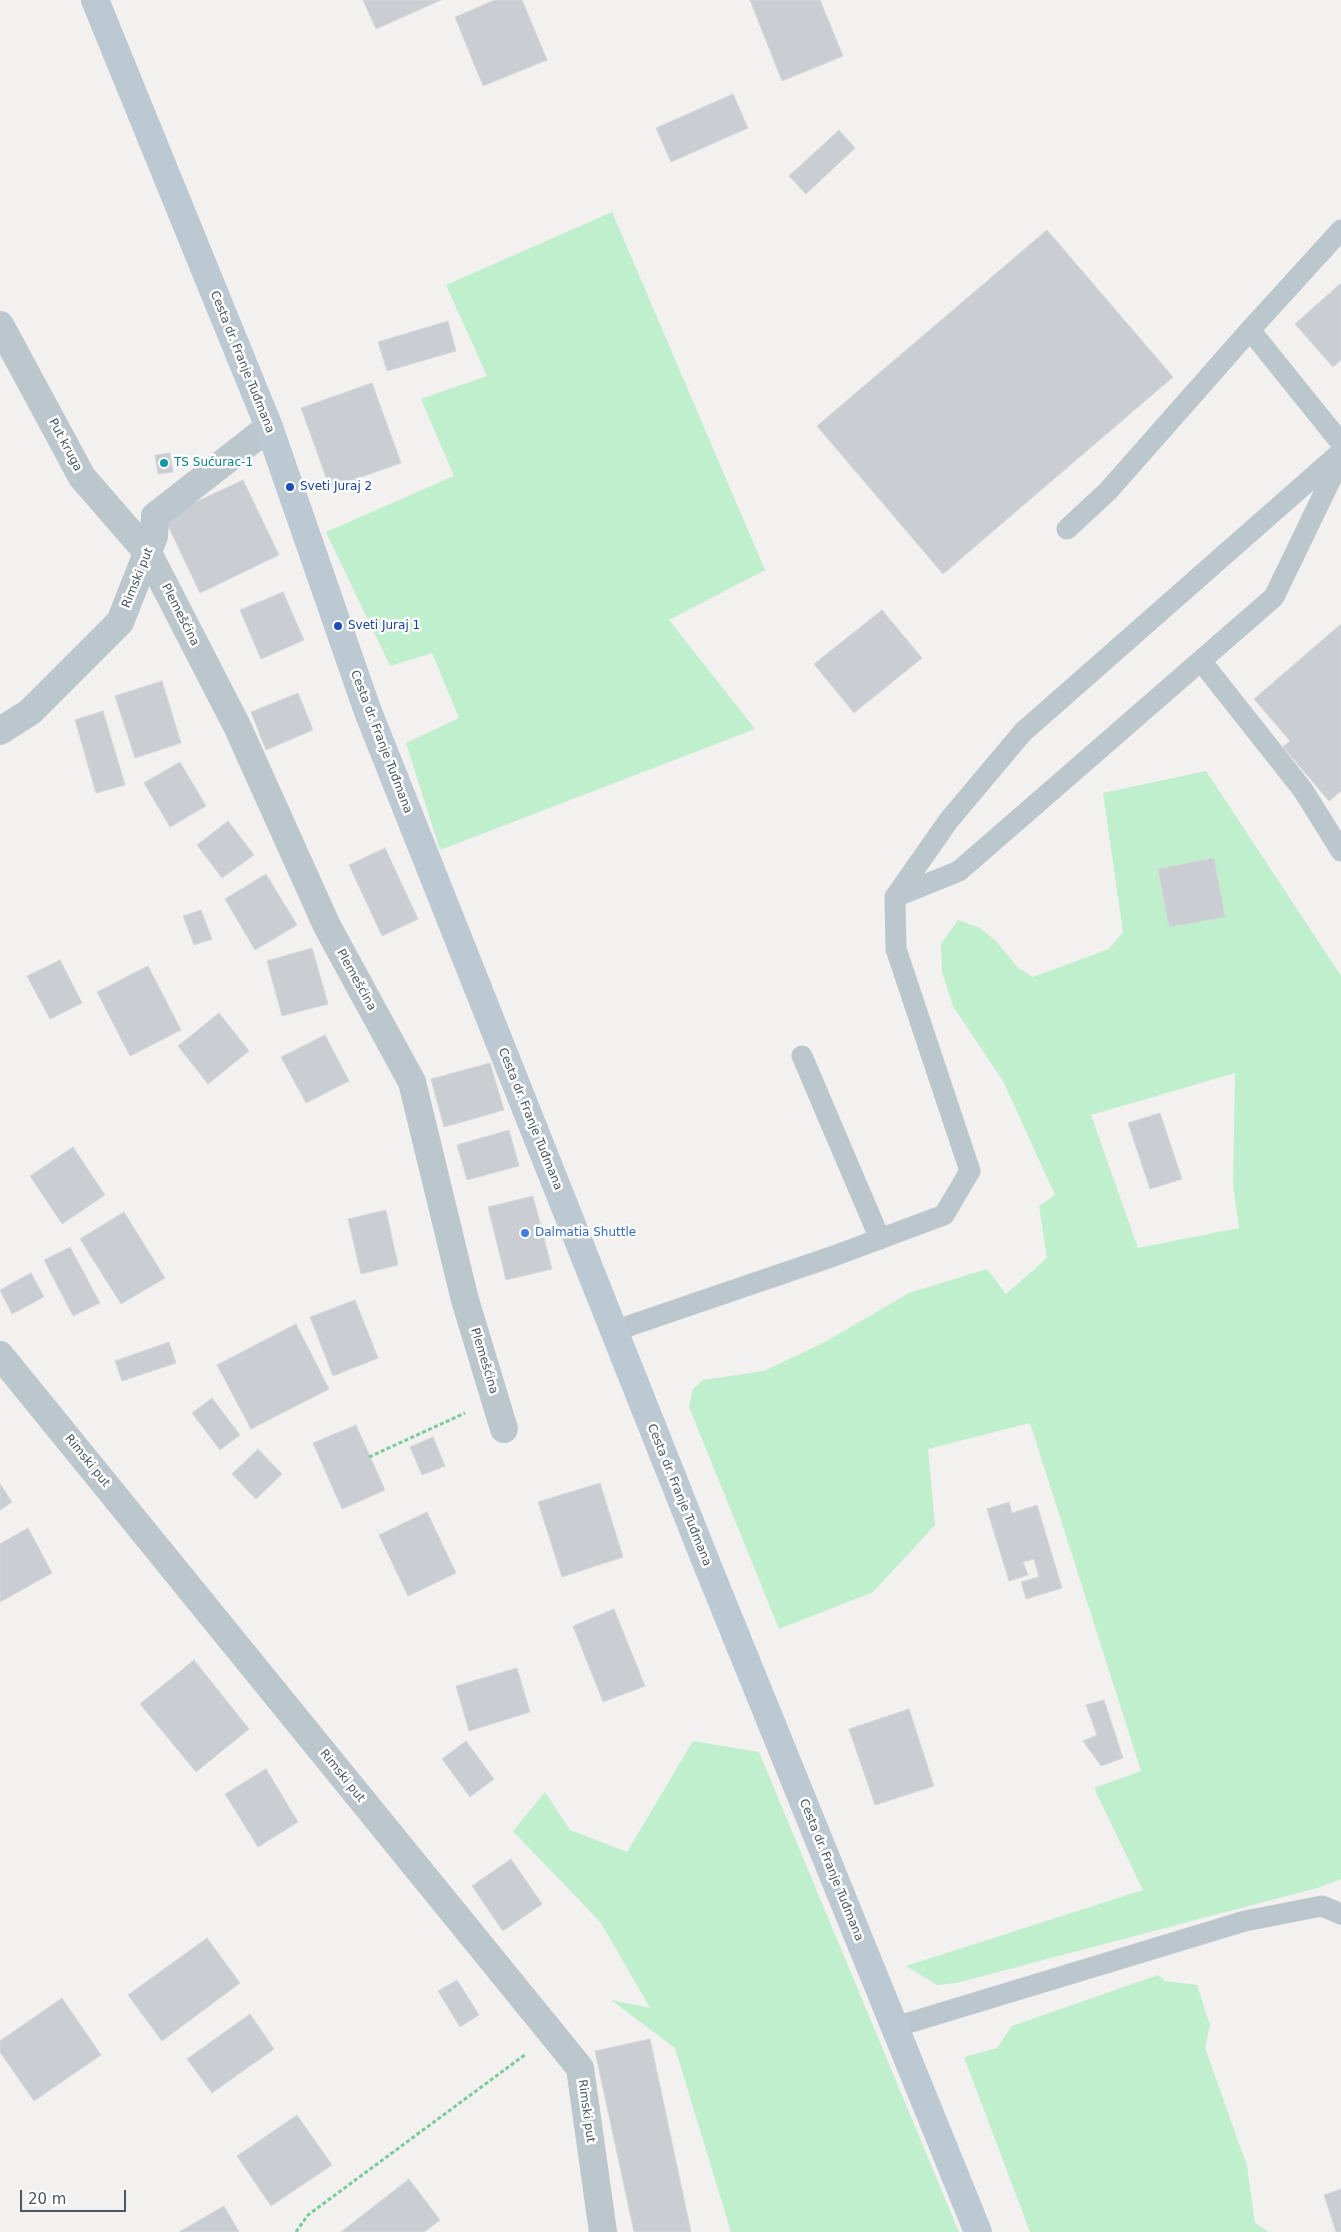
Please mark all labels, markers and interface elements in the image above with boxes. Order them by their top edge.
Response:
street label: Cesta dr. Franje Tuđmana [207,289,277,435]
street label: Put kruga [45,416,85,474]
place label: TS Sućurac-1 [174,456,253,470]
marker: TS Sućurac-1 [158,457,170,469]
place label: Sveti Juraj 2 [300,480,372,494]
marker: Sveti Juraj 2 [284,481,296,493]
street label: Rimski put [119,546,157,610]
street label: Plemešćina [158,581,202,649]
place label: Sveti Juraj 1 [348,619,420,633]
marker: Sveti Juraj 1 [332,620,344,632]
street label: Cesta dr. Franje Tuđmana [347,668,415,816]
street label: Plemešćina [333,947,379,1013]
street label: Cesta dr. Franje Tuđmana [495,1046,565,1192]
place label: Dalmatia Shuttle [535,1226,636,1240]
marker: Dalmatia Shuttle [519,1227,531,1239]
street label: Plemešćina [467,1326,501,1396]
street label: Cesta dr. Franje Tuđmana [644,1422,714,1568]
street label: Rimski put [61,1432,113,1490]
street label: Rimski put [316,1747,368,1805]
street label: Cesta dr. Franje Tuđmana [796,1797,866,1943]
street label: Rimski put [574,2078,598,2144]
scale bar [22,2180,129,2212]
text: 20 m [28,2190,66,2208]

